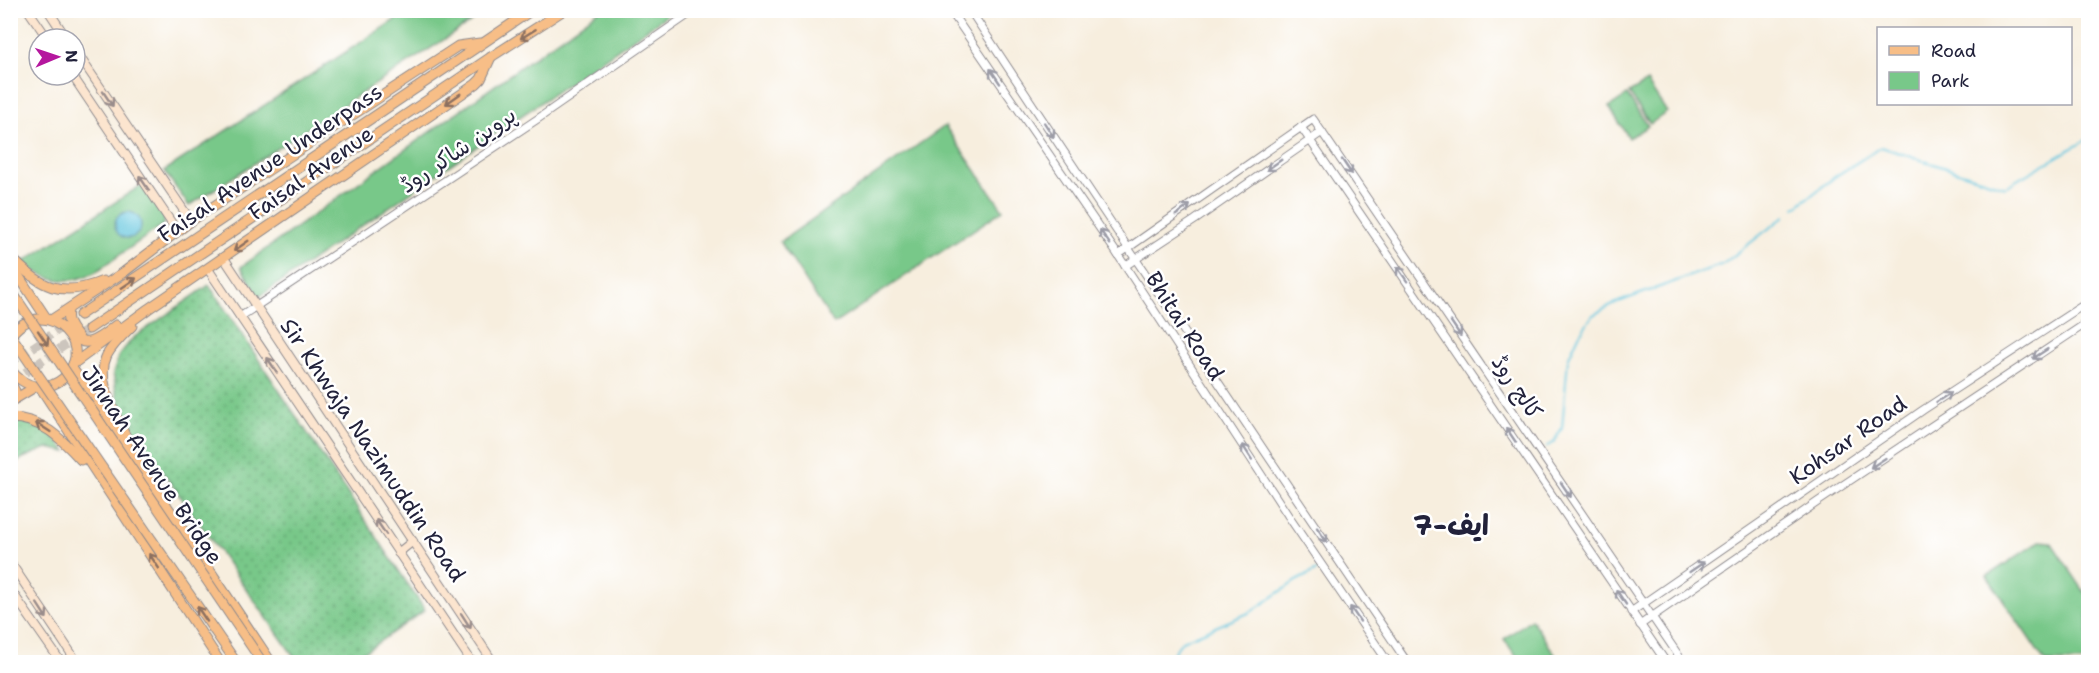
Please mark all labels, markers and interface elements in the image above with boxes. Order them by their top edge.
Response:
north arrow [27,27,87,87]
legend [1877,27,2072,105]
one-way arrow [520,28,537,40]
text: Road [1931,39,1976,63]
text: N [61,50,82,63]
one-way arrow [989,68,1001,84]
text: Park [1931,69,1970,93]
street label: Faisal Avenue Underpass [153,78,387,248]
one-way arrow [102,90,114,106]
one-way arrow [446,93,462,105]
street label: پروین شاکر روڈ [394,101,522,199]
street label: Faisal Avenue [243,120,379,226]
one-way arrow [1042,121,1055,138]
one-way arrow [1267,159,1283,171]
one-way arrow [1341,159,1353,175]
one-way arrow [138,175,150,191]
one-way arrow [1175,204,1191,216]
one-way arrow [1099,229,1111,245]
one-way arrow [233,240,249,252]
street label: Bhitai Road [1139,266,1231,386]
one-way arrow [1396,267,1408,283]
one-way arrow [120,277,136,289]
street label: Sir Khwaja Nazimuddin Road [274,313,472,587]
one-way arrow [1450,320,1462,337]
one-way arrow [37,329,49,345]
one-way arrow [2032,348,2048,360]
street label: کالج روڈ [1484,349,1549,425]
one-way arrow [266,357,278,374]
street label: Jinnah Avenue Bridge [75,360,229,570]
street label: Kohsar Road [1784,389,1912,491]
one-way arrow [1935,391,1951,403]
one-way arrow [35,421,52,433]
one-way arrow [1505,428,1517,444]
one-way arrow [1241,444,1253,461]
one-way arrow [1869,456,1886,469]
one-way arrow [1559,482,1572,499]
district label: ایف-7 [1413,506,1489,544]
one-way arrow [375,519,387,535]
one-way arrow [1316,527,1328,543]
one-way arrow [147,553,159,570]
one-way arrow [1688,561,1704,573]
one-way arrow [1615,589,1627,606]
one-way arrow [37,602,49,619]
one-way arrow [196,606,209,623]
one-way arrow [1349,606,1361,623]
one-way arrow [459,612,472,629]

